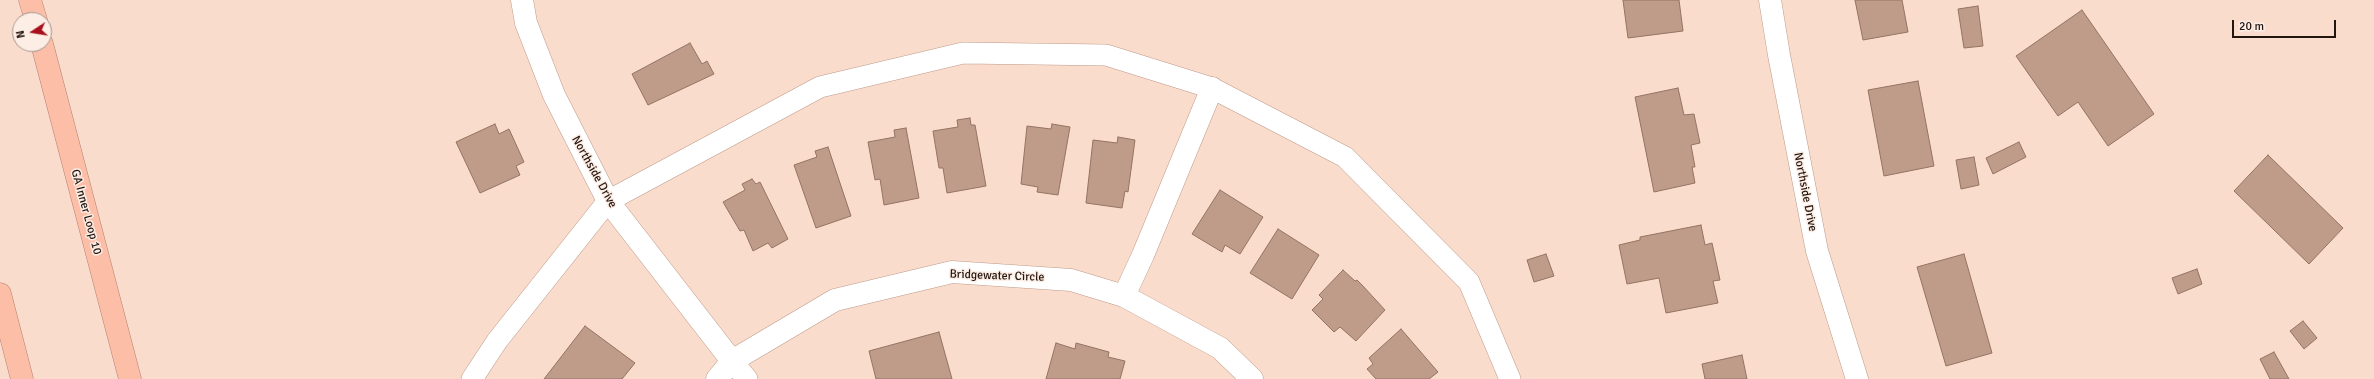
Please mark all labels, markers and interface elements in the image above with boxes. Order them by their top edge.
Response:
north arrow [12,12,52,52]
scale bar [2234,12,2338,38]
text: 20 m [2239,19,2264,34]
text: N [14,29,28,39]
street label: Northside Drive [568,133,620,211]
street label: Northside Drive [1790,151,1820,233]
street label: GA Inner Loop 10 [68,168,104,256]
street label: Bridgewater Circle [949,267,1045,285]

